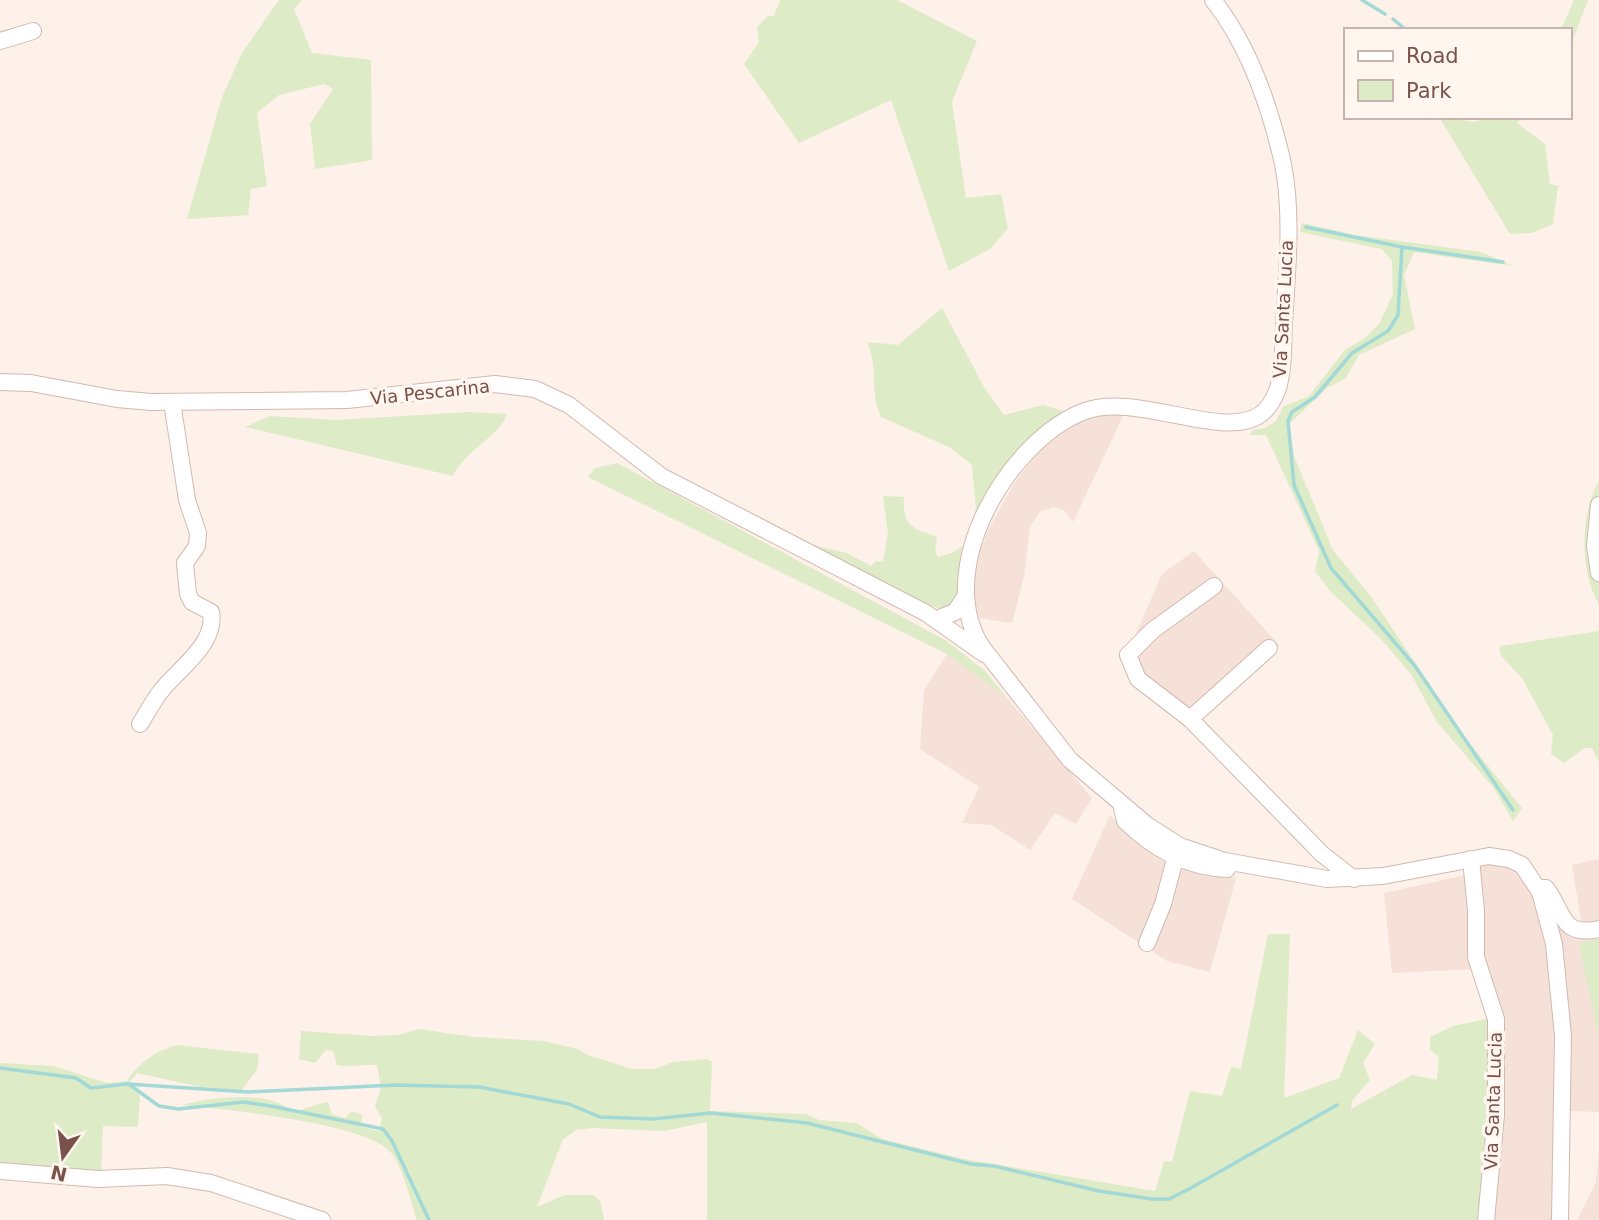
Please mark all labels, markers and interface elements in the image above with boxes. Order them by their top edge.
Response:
legend [1344,28,1571,119]
text: Road [1406,44,1459,68]
text: Park [1406,79,1452,103]
street label: Via Santa Lucia [1269,239,1297,379]
street label: Via Pescarina [369,375,491,409]
street label: Via Santa Lucia [1480,1031,1506,1171]
north arrow [28,1122,98,1192]
text: N [49,1161,69,1186]

